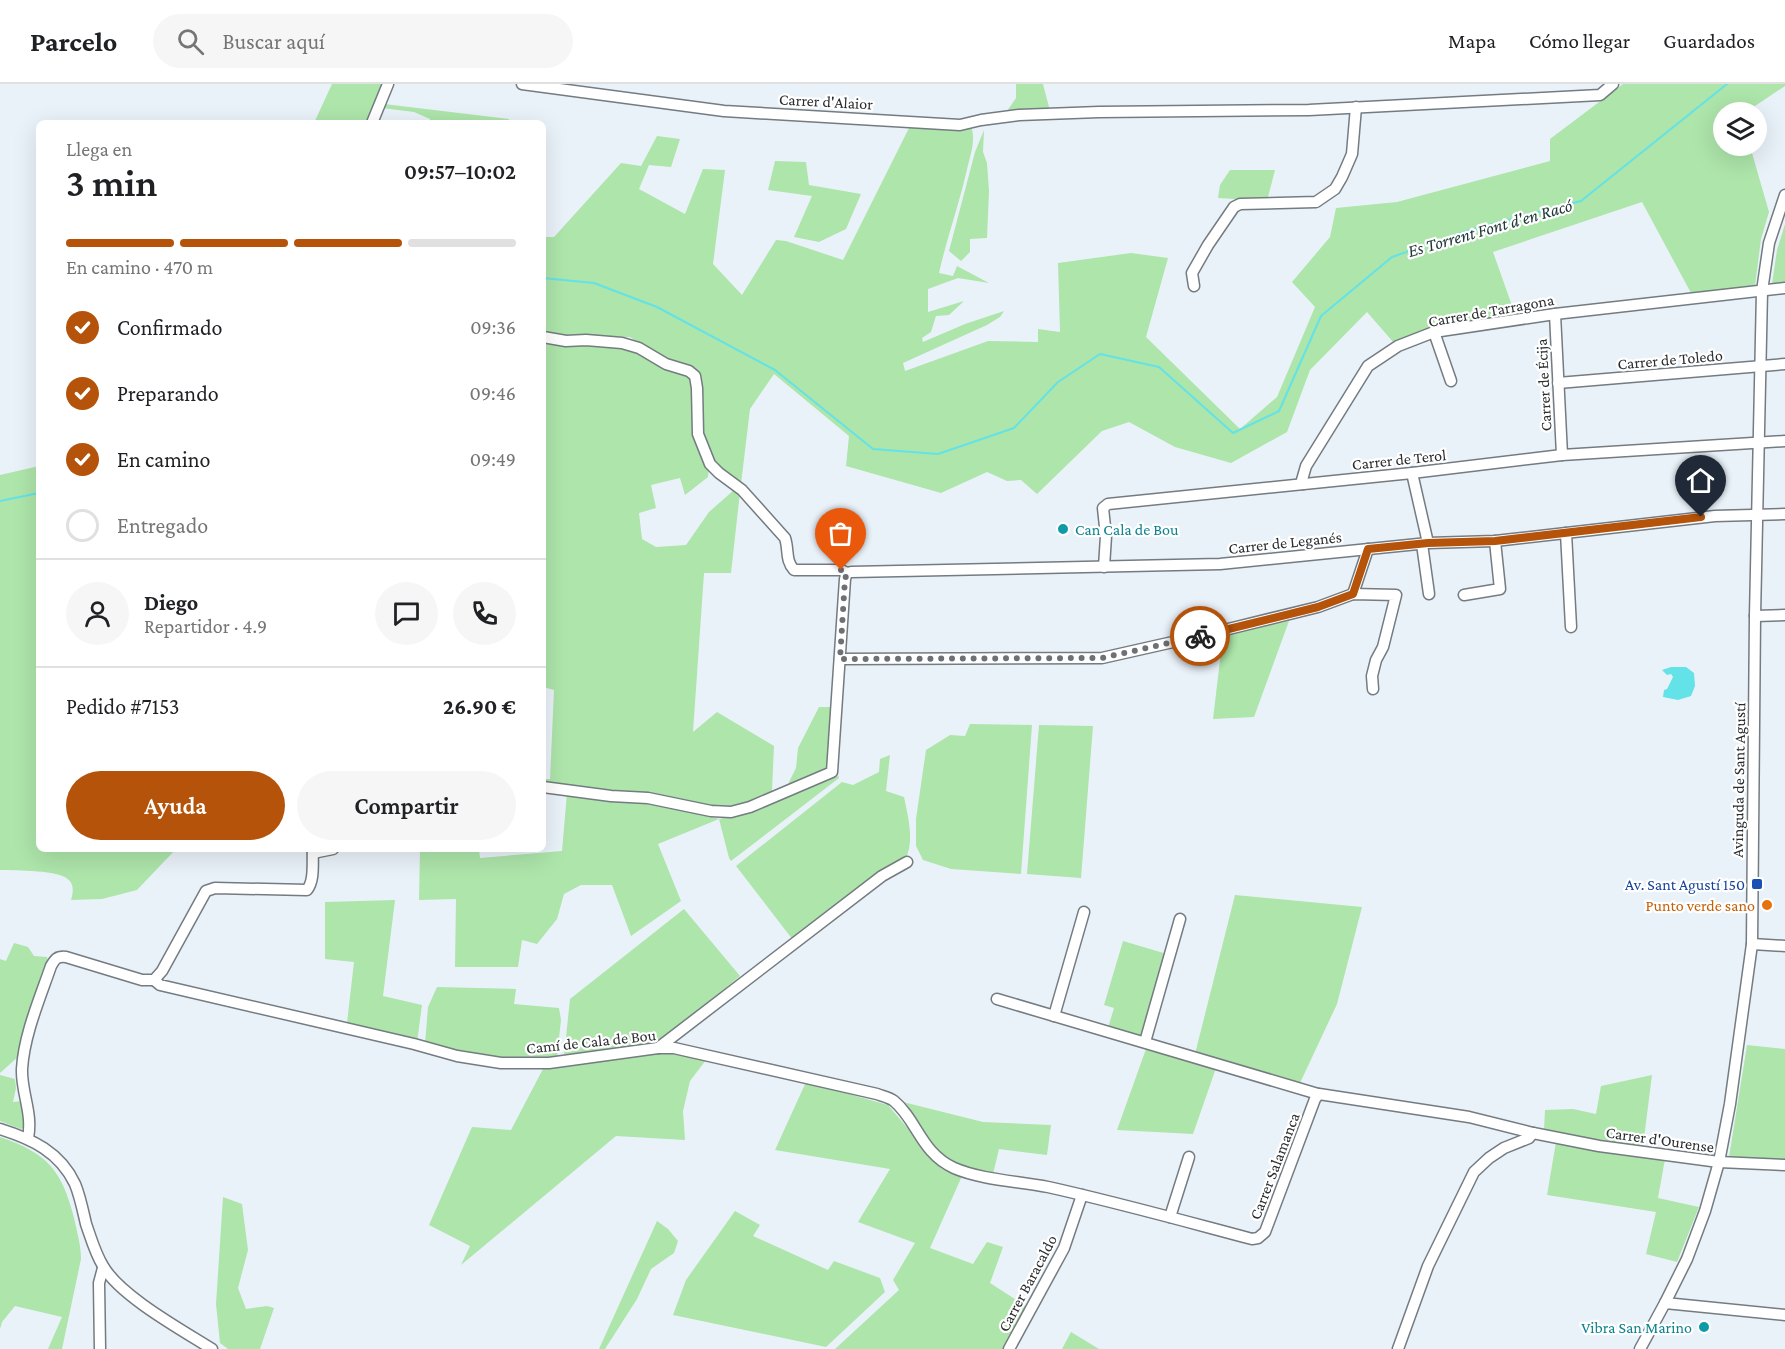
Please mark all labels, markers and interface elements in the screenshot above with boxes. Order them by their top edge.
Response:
search box [153,14,573,68]
icon: search [174,25,207,58]
text: Parcelo [30,26,117,57]
text: Buscar aquí [222,29,325,54]
text: Mapa [1448,29,1496,53]
text: Cómo llegar [1529,29,1630,53]
text: Guardados [1663,29,1755,53]
street label: Carrer d'Alaior [779,91,874,112]
map controls [1713,102,1767,156]
button: layers [1713,102,1767,156]
text: Llega en [66,138,132,160]
text: 09:57–10:02 [404,159,516,184]
text: 3 min [66,161,157,204]
water label: Es Torrent Font d'en Racó [1405,195,1576,261]
text: En camino · 470 m [66,256,213,278]
street label: Carrer de Tarragona [1427,291,1556,331]
icon: check [66,311,99,344]
text: Confirmado [117,315,223,340]
text: 09:36 [470,316,516,338]
street label: Carrer de Écija [1533,338,1555,432]
street label: Carrer de Toledo [1617,346,1723,373]
icon: check [66,377,99,410]
text: Preparando [117,381,219,406]
text: 09:46 [470,382,516,404]
icon: check [66,443,99,476]
street label: Carrer de Terol [1351,446,1447,473]
text: En camino [117,447,210,472]
text: 09:49 [470,448,516,470]
pin [1675,455,1726,517]
icon: home [1684,464,1717,497]
pin [815,508,866,570]
text: Entregado [117,513,208,538]
icon: bag [824,517,857,550]
place label: Can Cala de Bou [1075,521,1179,538]
marker: Can Cala de Bou [1056,522,1070,536]
street label: Carrer de Leganés [1227,528,1343,558]
button: person [66,582,129,645]
button: chat [375,582,438,645]
button: phone [453,582,516,645]
text: Diego [144,590,198,615]
courier [1170,606,1230,666]
text: Repartidor · 4.9 [144,615,267,637]
icon: bike [1184,620,1217,653]
text: Pedido #7153 [66,694,180,719]
text: 26.90 € [443,694,516,719]
street label: Avinguda de Sant Agustí [1729,701,1749,858]
button: Ayuda [66,771,285,840]
button: Compartir [297,771,516,840]
place label: Av. Sant Agustí 150 [1625,876,1745,894]
marker: Av. Sant Agustí 150 [1750,877,1764,891]
place label: Punto verde sano [1645,897,1755,914]
marker: Punto verde sano [1760,898,1774,912]
street label: Camí de Cala de Bou [525,1026,657,1057]
street label: Carrer Salamanca [1246,1110,1303,1222]
street label: Carrer d'Ourense [1605,1123,1715,1156]
street label: Carrer Baracaldo [995,1232,1060,1334]
place label: Vibra San Marino [1581,1319,1692,1336]
marker: Vibra San Marino [1697,1320,1711,1334]

